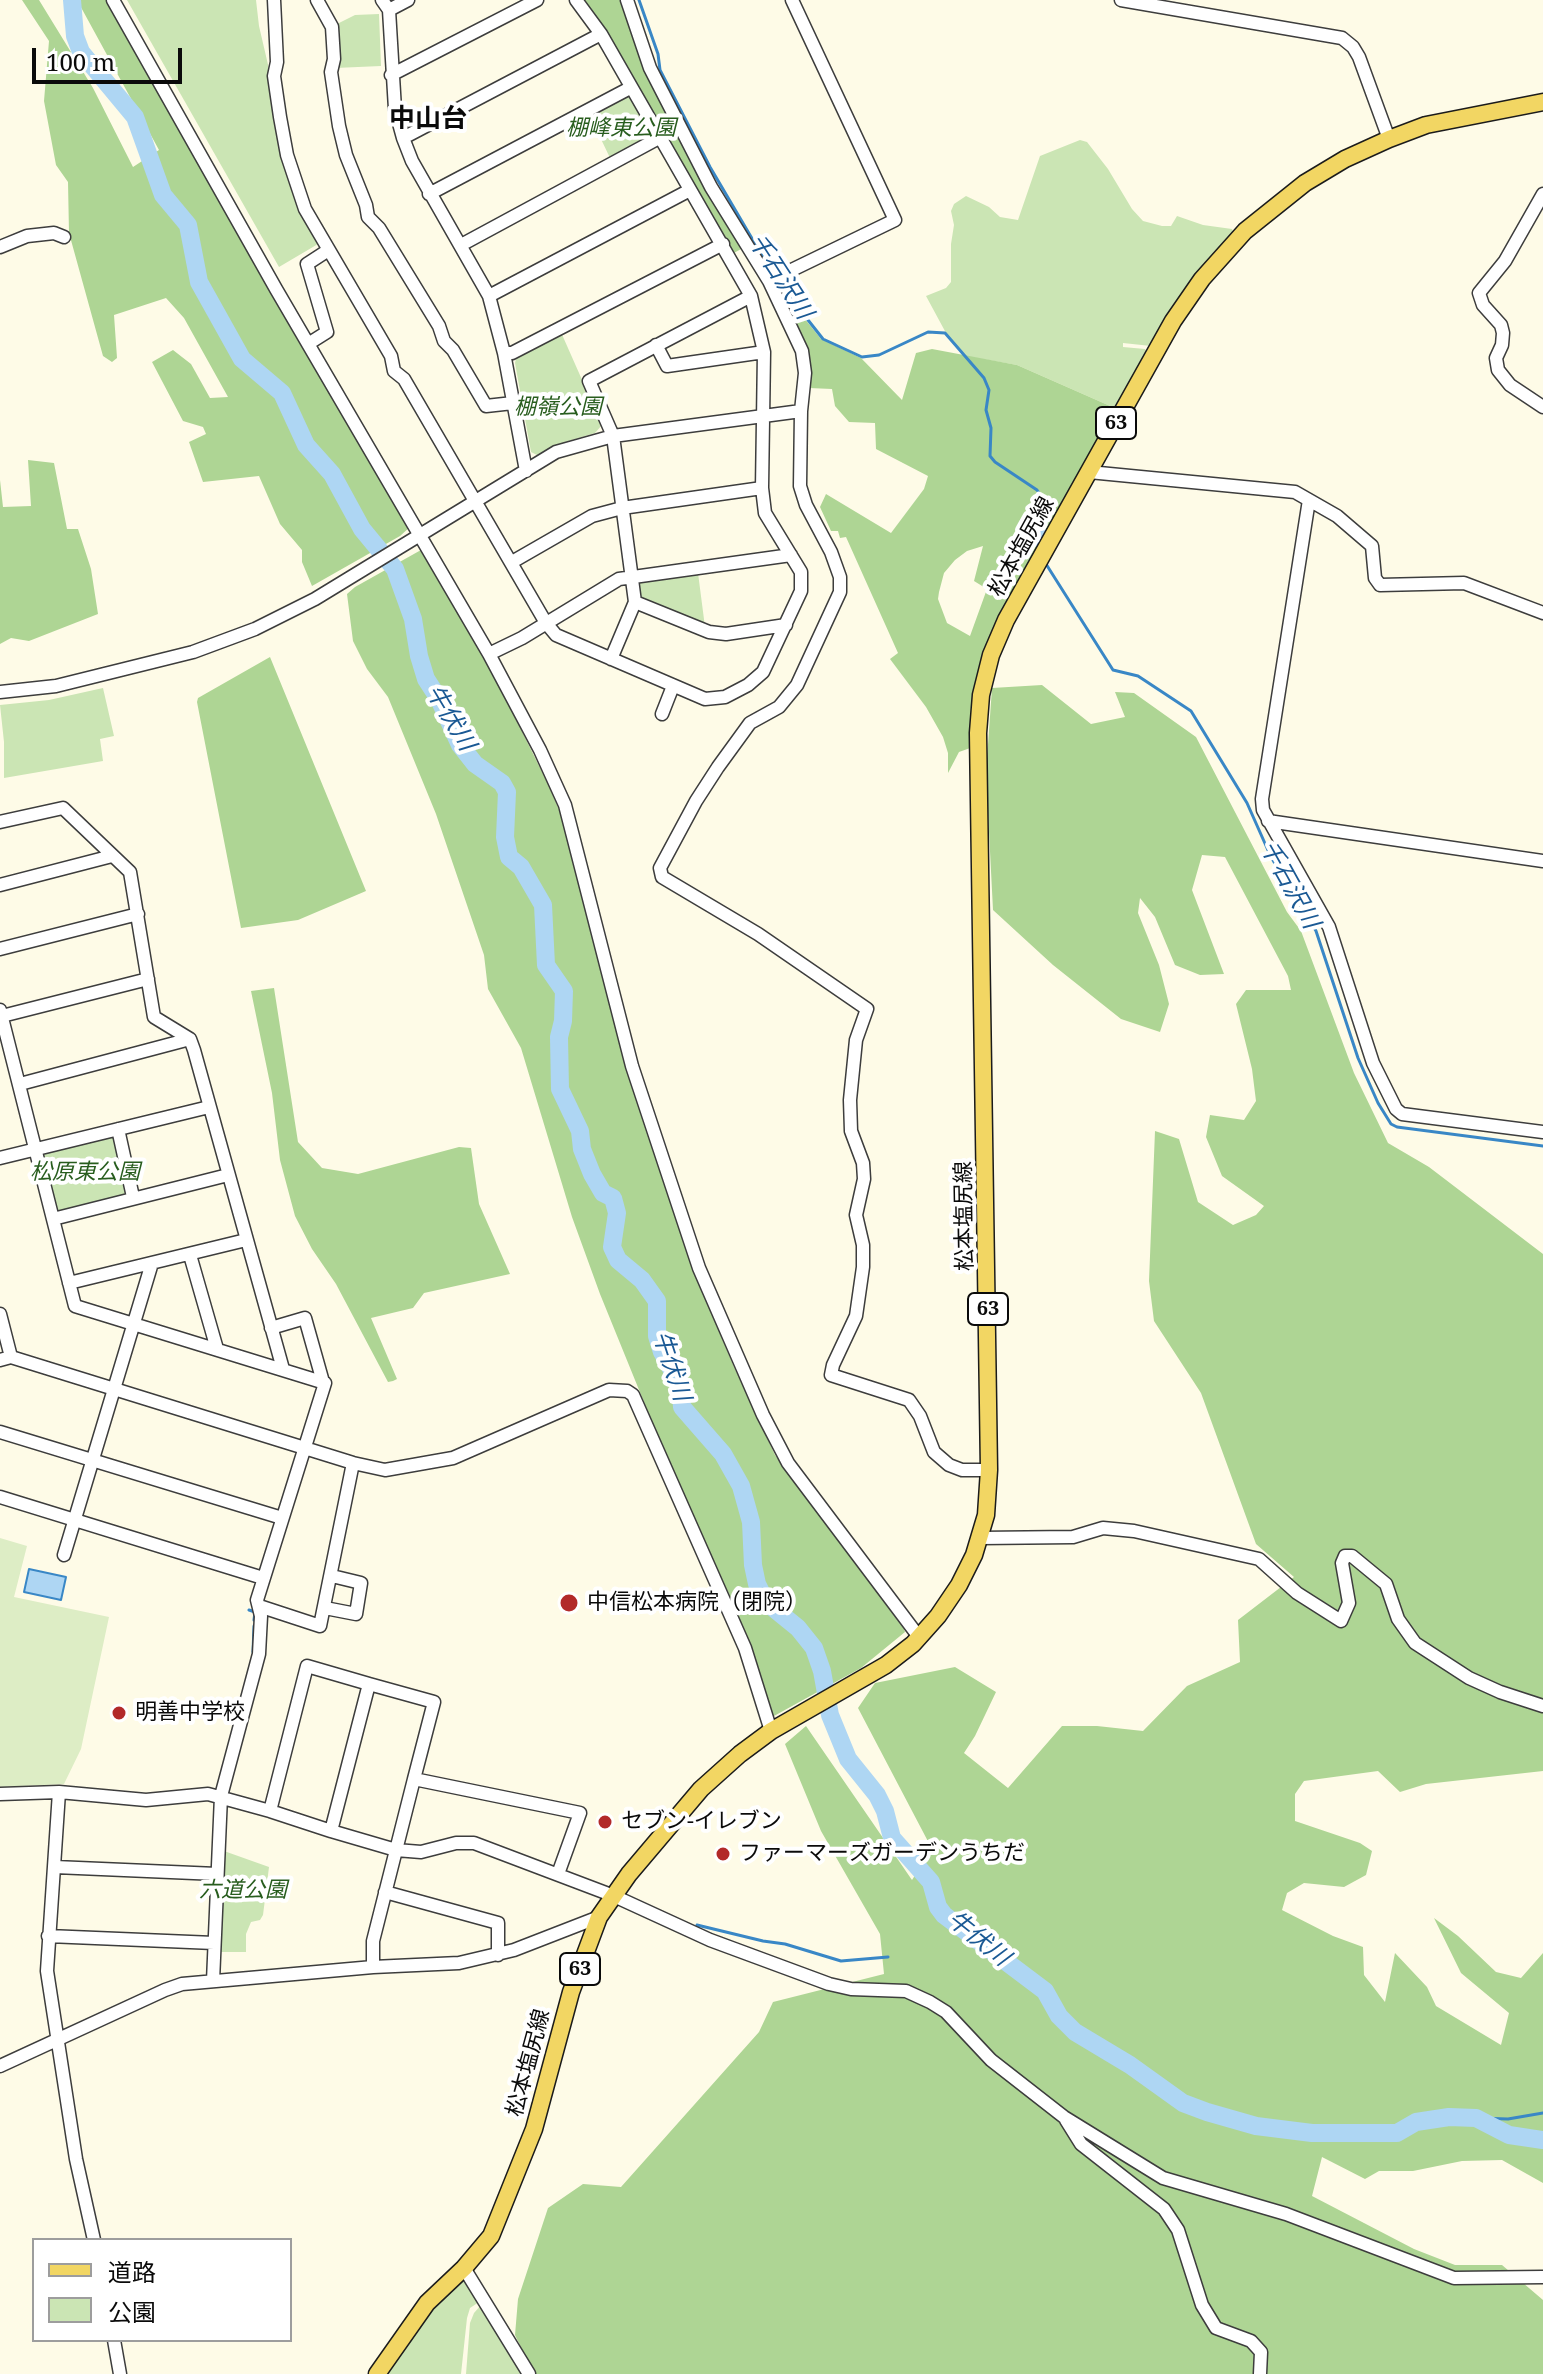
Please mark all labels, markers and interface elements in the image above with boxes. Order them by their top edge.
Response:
scale bar [36,32,186,82]
text: 100 m [46,45,115,78]
district label: 中山台 [389,104,467,136]
park label: 棚峰東公園 [566,116,676,142]
water label: 千石沢川 [742,229,818,325]
park label: 棚嶺公園 [514,395,602,421]
road number: 63 [1096,407,1136,439]
street label: 松本塩尻線 [984,492,1060,602]
water label: 牛伏川 [419,680,481,756]
water label: 千石沢川 [1253,836,1325,934]
park label: 松原東公園 [30,1160,140,1186]
street label: 松本塩尻線 [951,1161,979,1271]
road number: 63 [968,1293,1008,1325]
water label: 牛伏川 [646,1327,696,1405]
place label: 中信松本病院（閉院） [587,1590,807,1616]
marker: 中信松本病院（閉院） [558,1592,580,1614]
place label: 明善中学校 [135,1700,245,1726]
marker: 明善中学校 [110,1704,128,1722]
place label: セブン-イレブン [621,1809,782,1835]
marker: セブン-イレブン [596,1813,614,1831]
place label: ファーマーズガーデンうちだ [739,1841,1025,1867]
marker: ファーマーズガーデンうちだ [714,1845,732,1863]
park label: 六道公園 [199,1878,287,1904]
water label: 牛伏川 [941,1905,1015,1973]
road number: 63 [560,1953,600,1985]
street label: 松本塩尻線 [502,2006,556,2120]
legend [32,2238,292,2342]
text: 道路 [108,2255,156,2288]
text: 公園 [108,2295,156,2328]

